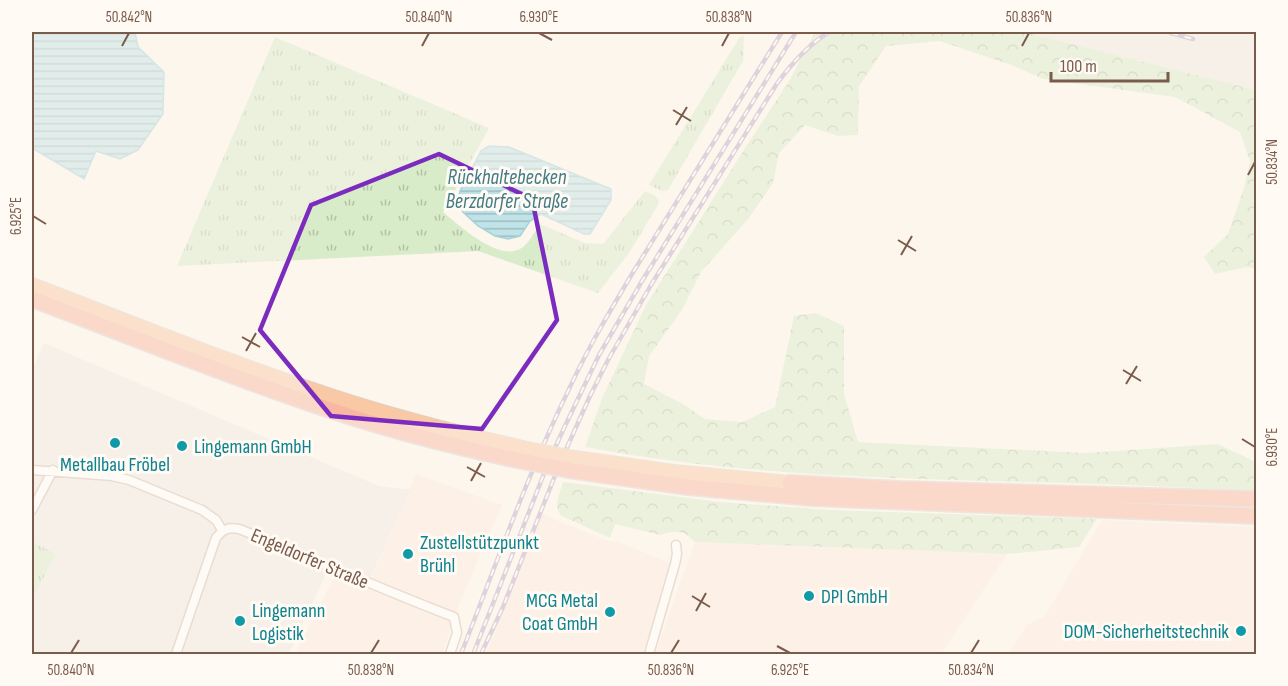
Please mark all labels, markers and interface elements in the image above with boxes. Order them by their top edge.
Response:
text: 50.842°N [106,8,152,27]
text: 50.840°N [406,8,452,27]
text: 6.930°E [520,8,559,27]
text: 50.838°N [706,8,752,27]
text: 50.836°N [1006,8,1052,27]
scale bar [1051,45,1168,83]
text: 100 m [1060,56,1097,77]
text: 50.834°N [1263,139,1282,185]
water label: Rückhaltebecken Berzdorfer Straße [446,165,568,214]
text: 6.925°E [7,197,26,235]
text: 6.930°E [1263,428,1282,467]
place label: Lingemann GmbH [194,435,312,459]
marker: Metallbau Fröbel [108,436,122,450]
marker: Lingemann GmbH [175,439,189,453]
place label: Metallbau Fröbel [60,453,170,477]
street label: Engeldorfer Straße [247,523,372,595]
place label: Zustellstützpunkt Brühl [420,531,539,578]
marker: Zustellstützpunkt Brühl [401,547,415,561]
place label: DPI GmbH [821,585,888,609]
place label: MCG Metal Coat GmbH [522,589,598,636]
marker: DPI GmbH [802,589,816,603]
place label: Lingemann Logistik [252,599,325,646]
marker: MCG Metal Coat GmbH [603,605,617,619]
marker: Lingemann Logistik [233,614,247,628]
place label: DOM-Sicherheitstechnik [1064,620,1229,644]
marker: DOM-Sicherheitstechnik [1234,624,1248,638]
text: 50.840°N [48,661,94,680]
text: 50.838°N [348,661,394,680]
text: 50.836°N [648,661,694,680]
text: 6.925°E [771,661,809,680]
text: 50.834°N [948,661,994,680]

